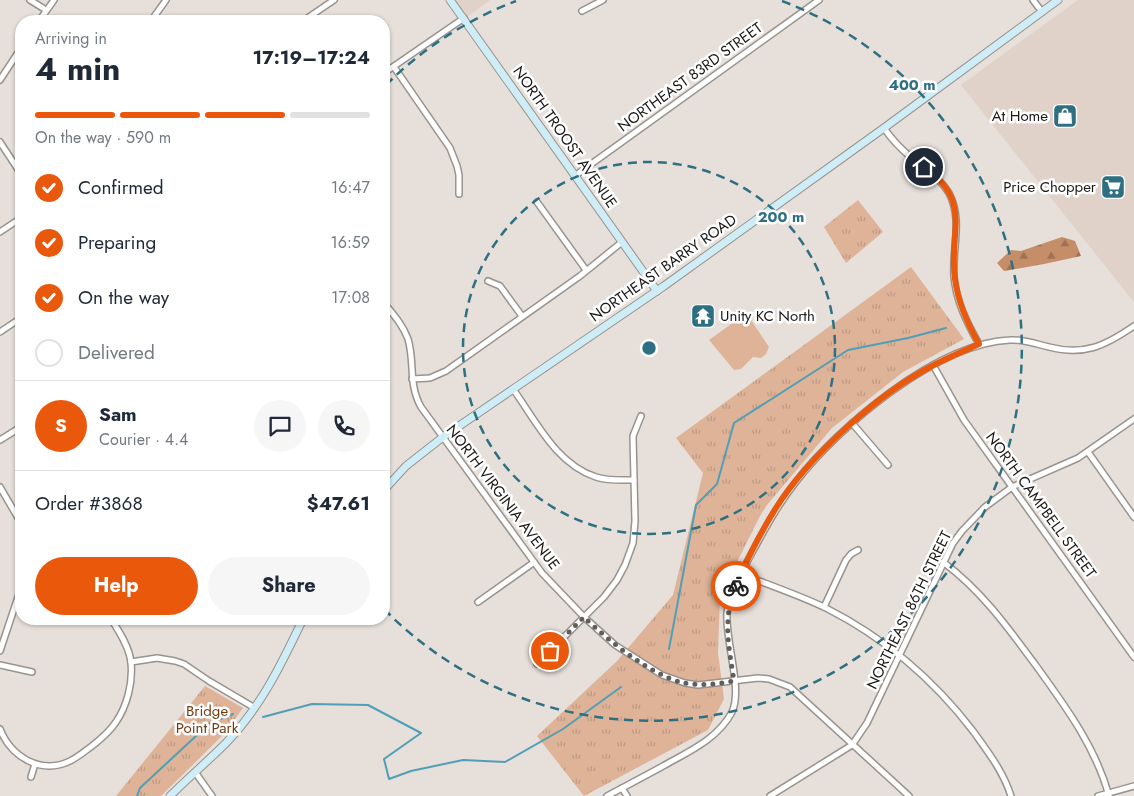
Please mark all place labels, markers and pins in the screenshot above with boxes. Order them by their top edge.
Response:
shop icon: At Home [1052,103,1078,129]
place label: At Home [992,105,1048,127]
pin [903,146,945,188]
supermarket icon: Price Chopper [1100,174,1126,200]
place label: Price Chopper [1003,176,1097,198]
temple icon: Unity KC North [690,303,716,329]
place label: Unity KC North [720,305,815,327]
centre of rings [640,339,658,357]
pin [529,630,571,672]

